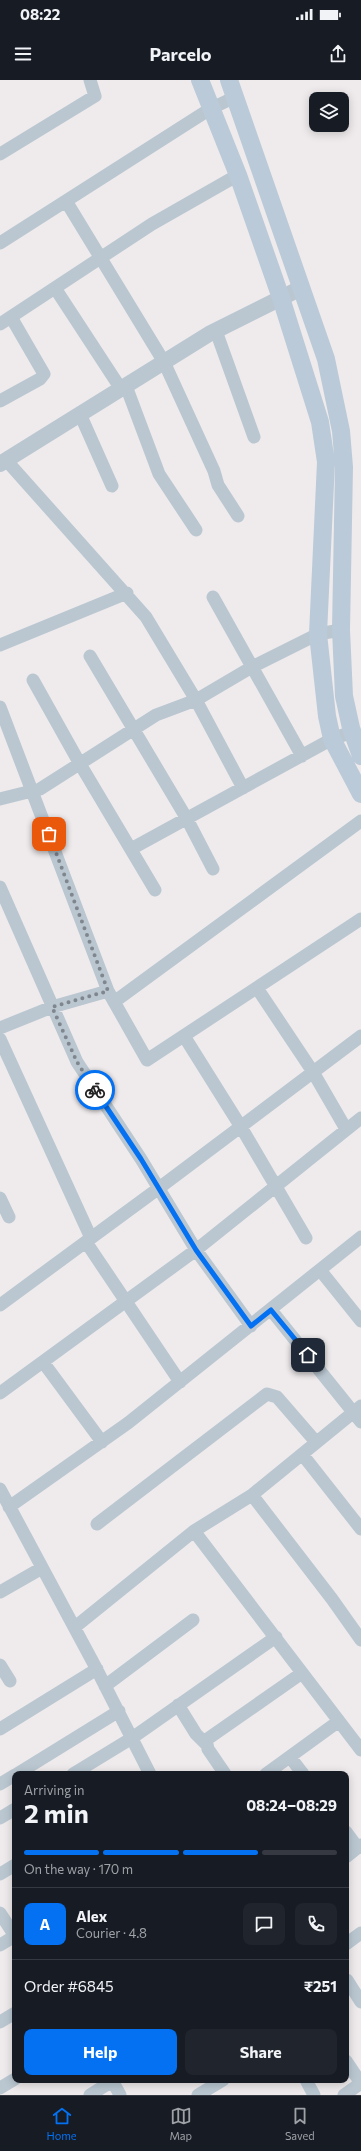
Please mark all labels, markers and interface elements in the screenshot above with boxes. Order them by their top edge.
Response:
text: 08:22 [20,5,60,23]
icon: menu [12,43,34,65]
text: Parcelo [149,43,212,65]
icon: share [327,43,349,65]
map controls [309,92,349,132]
button: layers [309,92,349,132]
pin [32,817,66,851]
icon: bag [38,823,60,845]
courier [75,1070,115,1110]
icon: bike [84,1079,106,1101]
pin [291,1338,325,1372]
icon: home [297,1344,319,1366]
text: Arriving in [24,1782,84,1798]
text: 08:24–08:29 [246,1796,337,1814]
text: 2 min [24,1797,89,1828]
text: On the way · 170 m [24,1861,133,1877]
button: chat [243,1903,285,1945]
button: phone [295,1903,337,1945]
text: Alex [76,1907,107,1925]
text: A [40,1915,50,1933]
text: Courier · 4.8 [76,1925,147,1941]
text: Order #6845 [24,1977,114,1995]
text: ₹251 [304,1977,337,1995]
button: Help [24,2029,177,2075]
button: Share [185,2029,337,2075]
tab: Home [46,2105,77,2142]
tab: Map [169,2105,192,2142]
tab: Saved [285,2105,315,2142]

